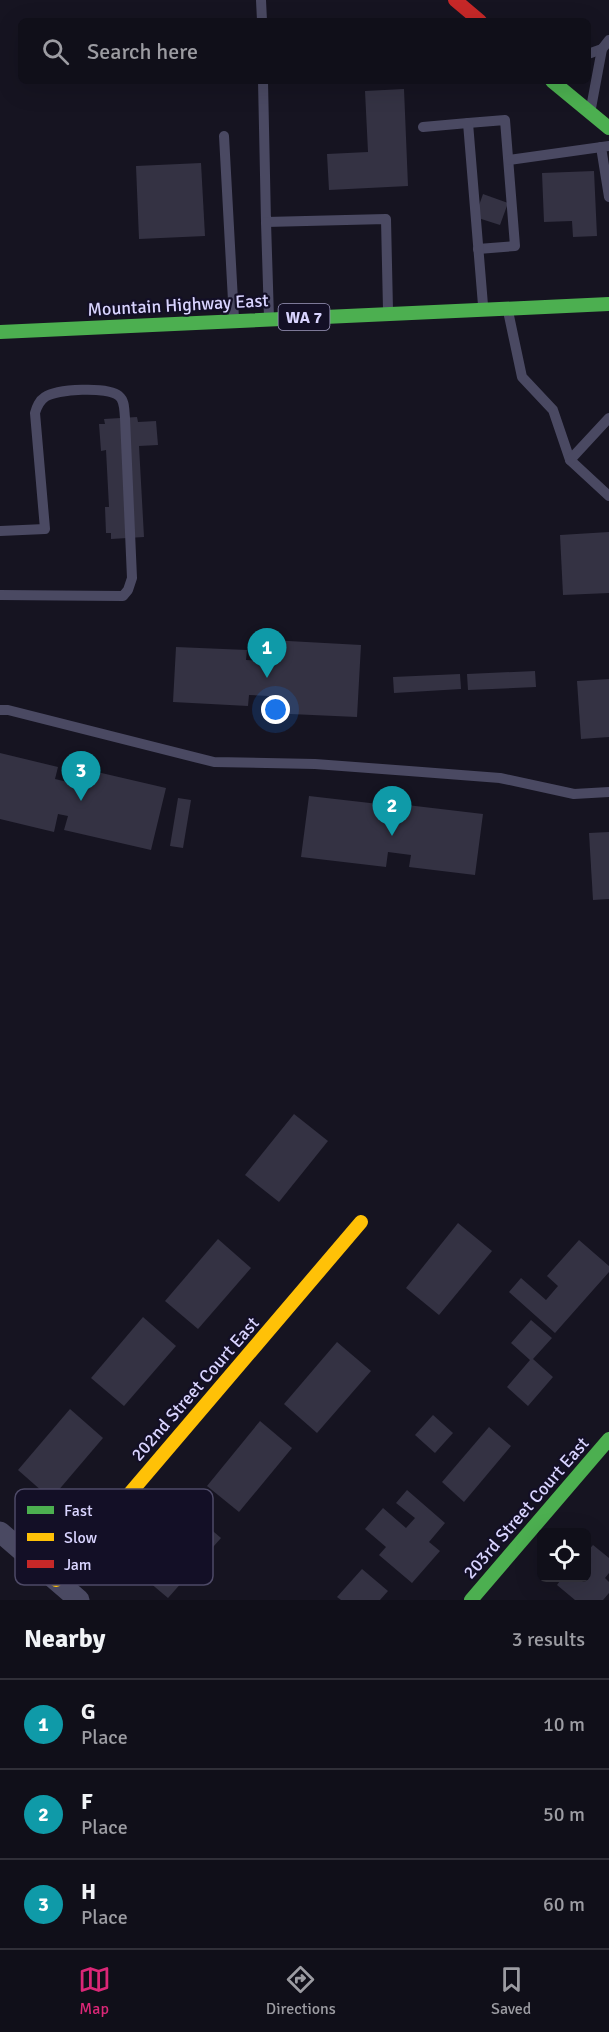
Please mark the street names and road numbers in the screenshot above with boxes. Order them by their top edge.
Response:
street label: Mountain Highway East [87,289,269,321]
road number: WA 7 [278,304,330,330]
street label: 202nd Street Court East [126,1312,264,1466]
street label: 203rd Street Court East [458,1433,594,1583]

